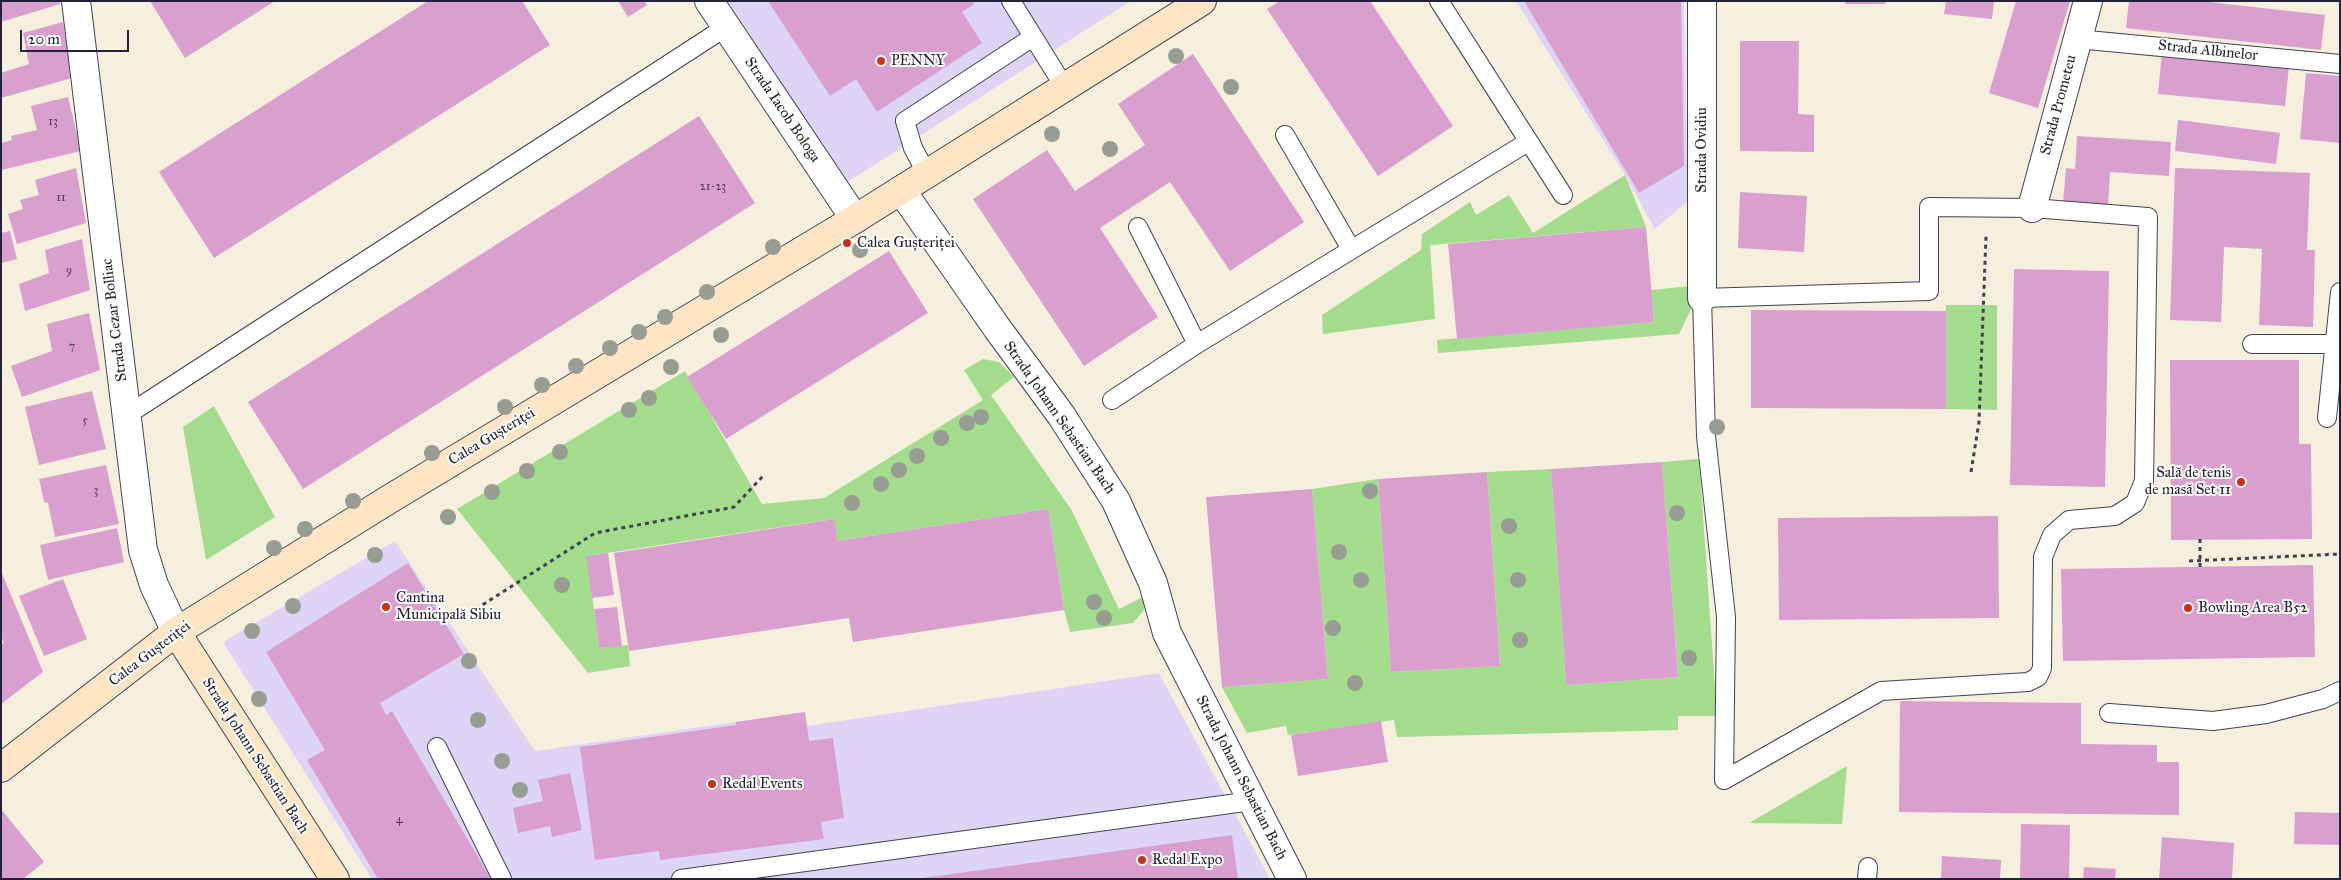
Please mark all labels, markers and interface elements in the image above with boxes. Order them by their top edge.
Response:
scale bar [22,20,131,52]
text: 20 m [28,30,60,48]
street label: Strada Albinelor [2157,37,2259,65]
place label: PENNY [891,52,945,70]
street label: Strada Prometeu [2037,53,2081,157]
street label: Strada Iacob Bologa [740,54,824,166]
marker: PENNY [875,55,887,67]
street label: Strada Ovidiu [1693,107,1711,193]
house number: 13 [48,115,58,129]
house number: 21-23 [700,180,726,194]
house number: 11 [56,191,66,205]
place label: Calea Gușteriței [857,234,955,252]
marker: Calea Gușteriței [841,237,853,249]
street label: Strada Cezar Bolliac [99,257,131,383]
house number: 9 [66,264,72,278]
street label: Strada Johann Sebastian Bach [999,338,1119,498]
house number: 7 [69,340,75,354]
street label: Calea Gușteriței [445,404,539,470]
house number: 5 [82,414,88,428]
place label: Sală de tenis de masă Set 11 [2145,464,2231,499]
marker: Sală de tenis de masă Set 11 [2235,476,2247,488]
house number: 3 [94,484,98,498]
place label: Cantina Municipală Sibiu [396,589,501,624]
place label: Bowling Area B52 [2198,599,2308,617]
marker: Cantina Municipală Sibiu [380,601,392,613]
marker: Bowling Area B52 [2182,602,2194,614]
street label: Calea Gușteriței [106,617,194,691]
street label: Strada Johann Sebastian Bach [198,675,312,837]
street label: Strada Johann Sebastian Bach [1192,693,1290,863]
place label: Redal Events [722,775,802,793]
marker: Redal Events [706,778,718,790]
house number: 4 [396,813,402,827]
place label: Redal Expo [1152,851,1222,869]
marker: Redal Expo [1136,854,1148,866]

